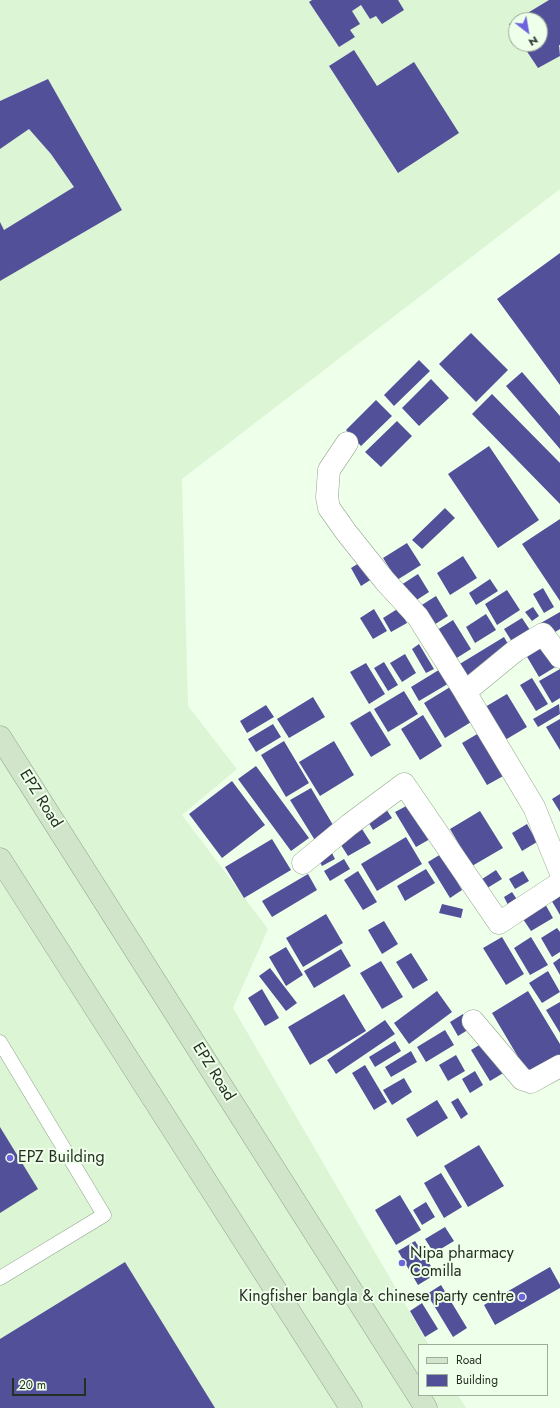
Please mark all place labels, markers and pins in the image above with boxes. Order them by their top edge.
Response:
place label: EPZ Building [18,1148,105,1168]
marker: EPZ Building [5,1153,15,1163]
place label: Nipa pharmacy Comilla [410,1244,514,1282]
marker: Nipa pharmacy Comilla [397,1258,407,1268]
place label: Kingfisher bangla & chinese party centre [239,1287,514,1307]
marker: Kingfisher bangla & chinese party centre [517,1292,527,1302]

